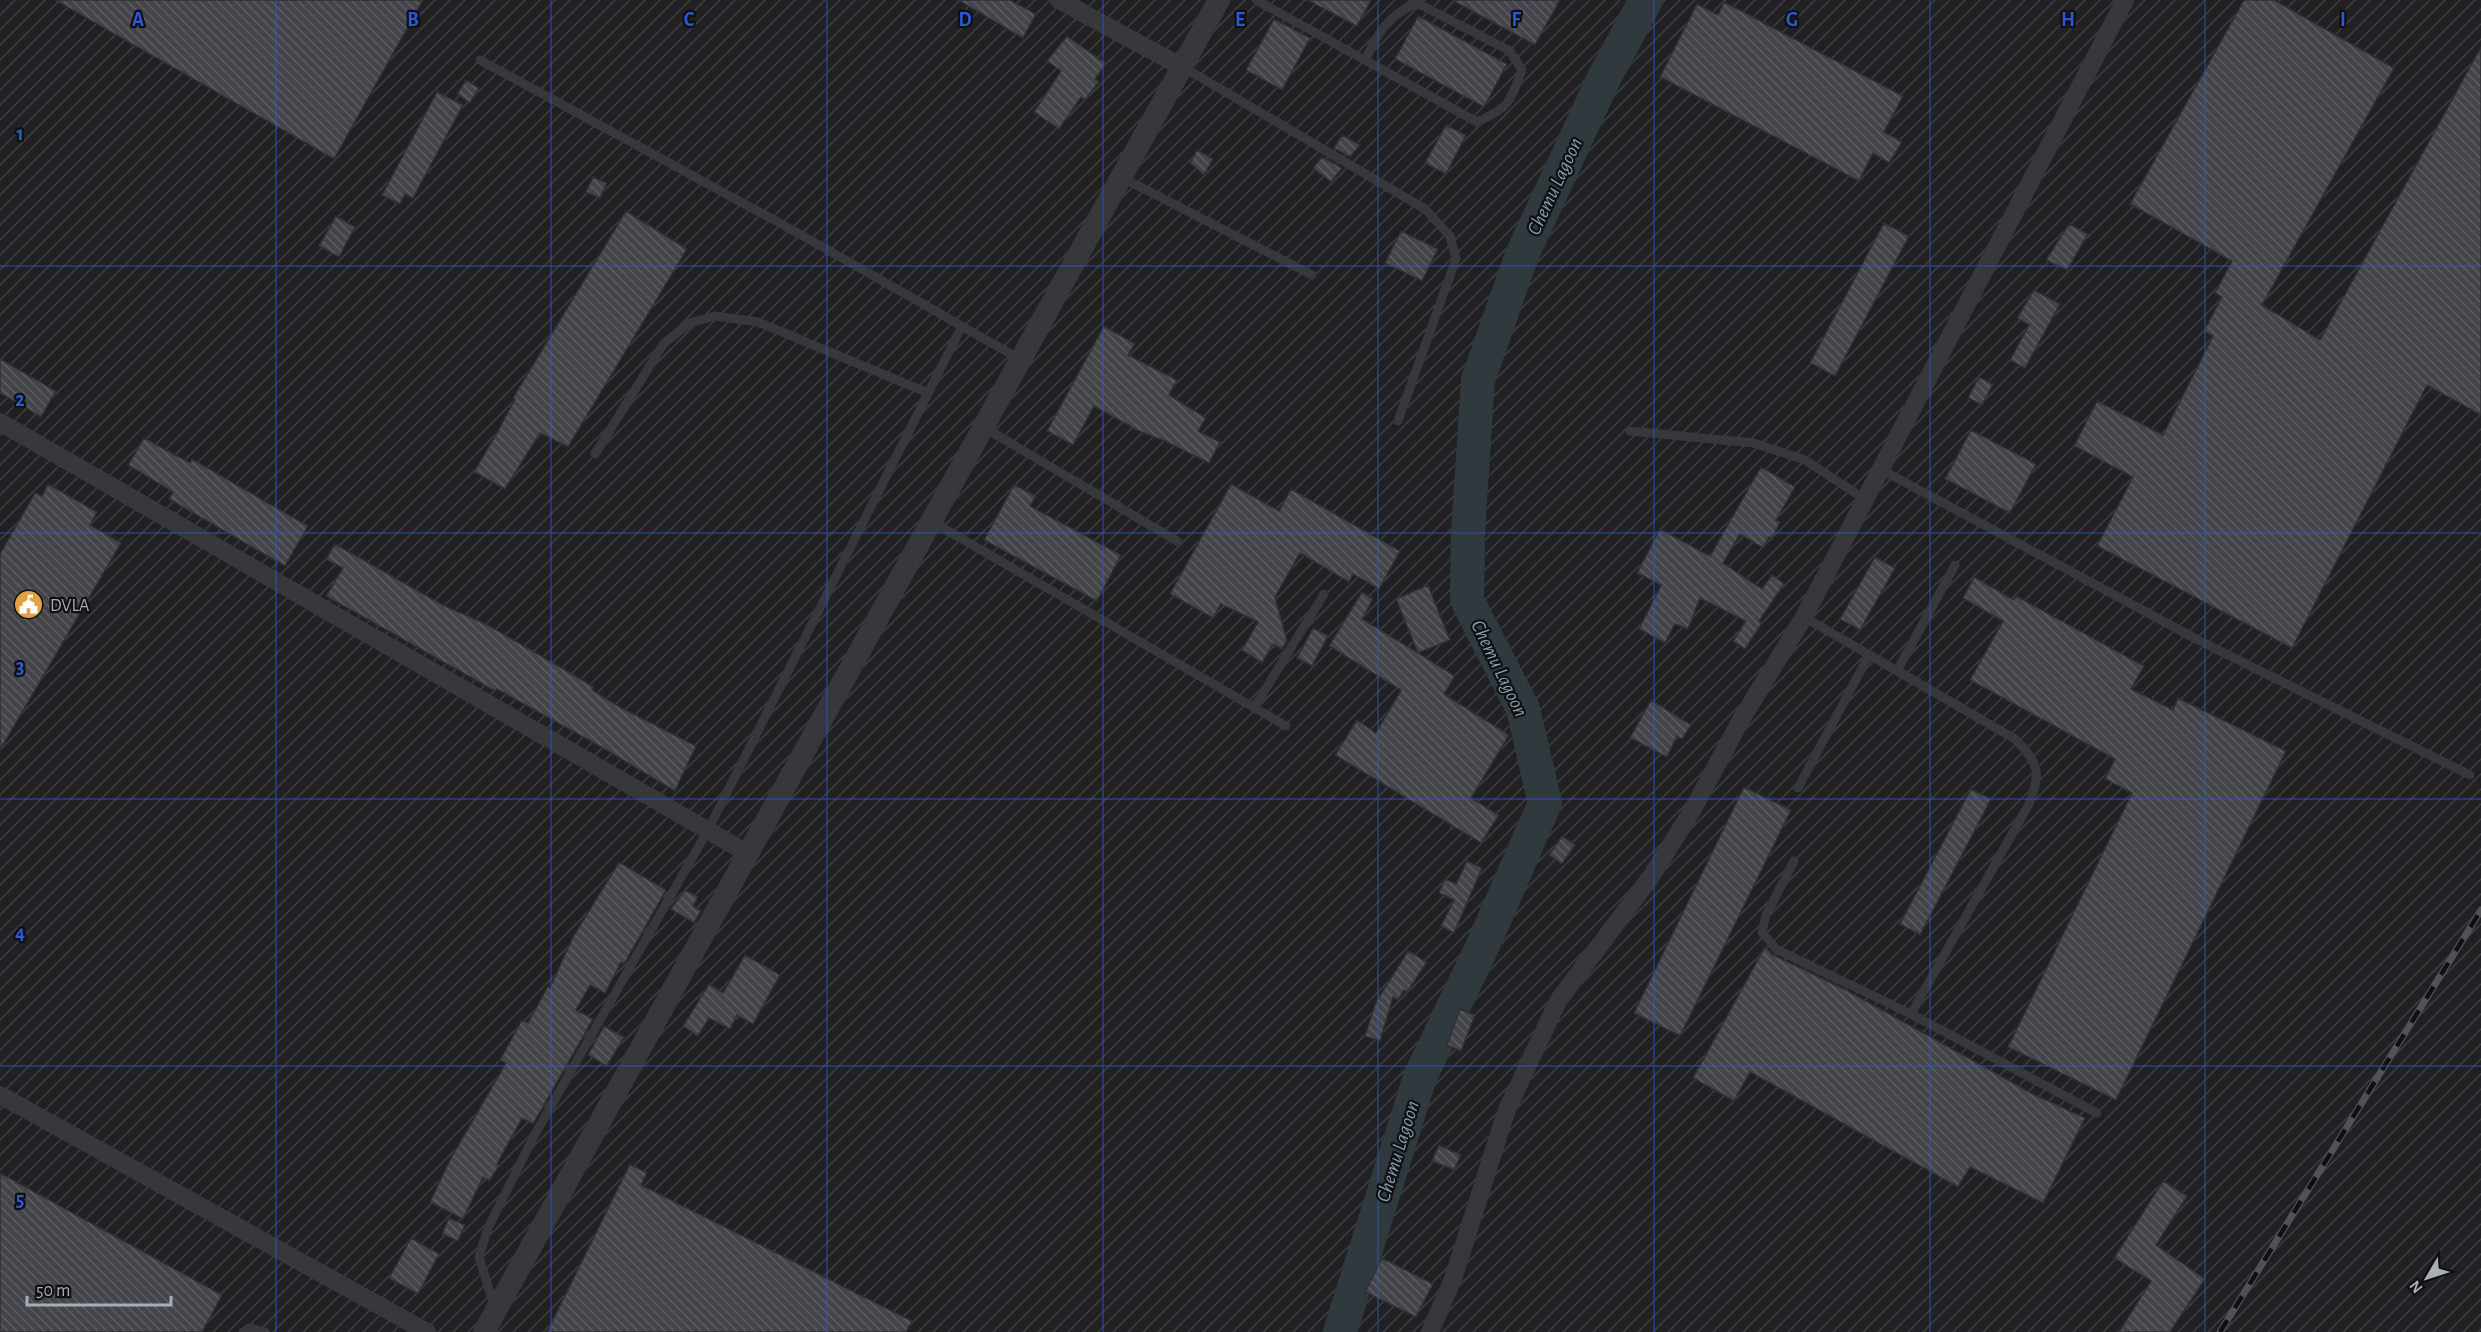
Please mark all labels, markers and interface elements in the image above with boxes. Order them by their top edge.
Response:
text: A [132,10,144,30]
text: B [407,10,419,30]
text: C [684,10,695,30]
text: D [958,10,972,30]
text: E [1235,10,1245,30]
text: F [1511,10,1521,30]
text: G [1786,10,1798,30]
text: H [2061,10,2075,30]
text: I [2340,10,2346,30]
text: 1 [16,124,24,144]
water label: Chemu Lagoon [1524,135,1586,238]
text: 2 [15,390,25,410]
public building icon: DVLA [13,589,45,621]
place label: DVLA [50,597,90,615]
water label: Chemu Lagoon [1467,617,1531,720]
text: 3 [16,657,24,677]
text: 4 [15,923,25,943]
water label: Chemu Lagoon [1373,1098,1423,1204]
text: 5 [16,1190,24,1210]
north arrow [2397,1248,2457,1308]
scale bar [27,1269,171,1307]
text: N [2406,1277,2426,1296]
text: 50 m [36,1282,70,1300]

